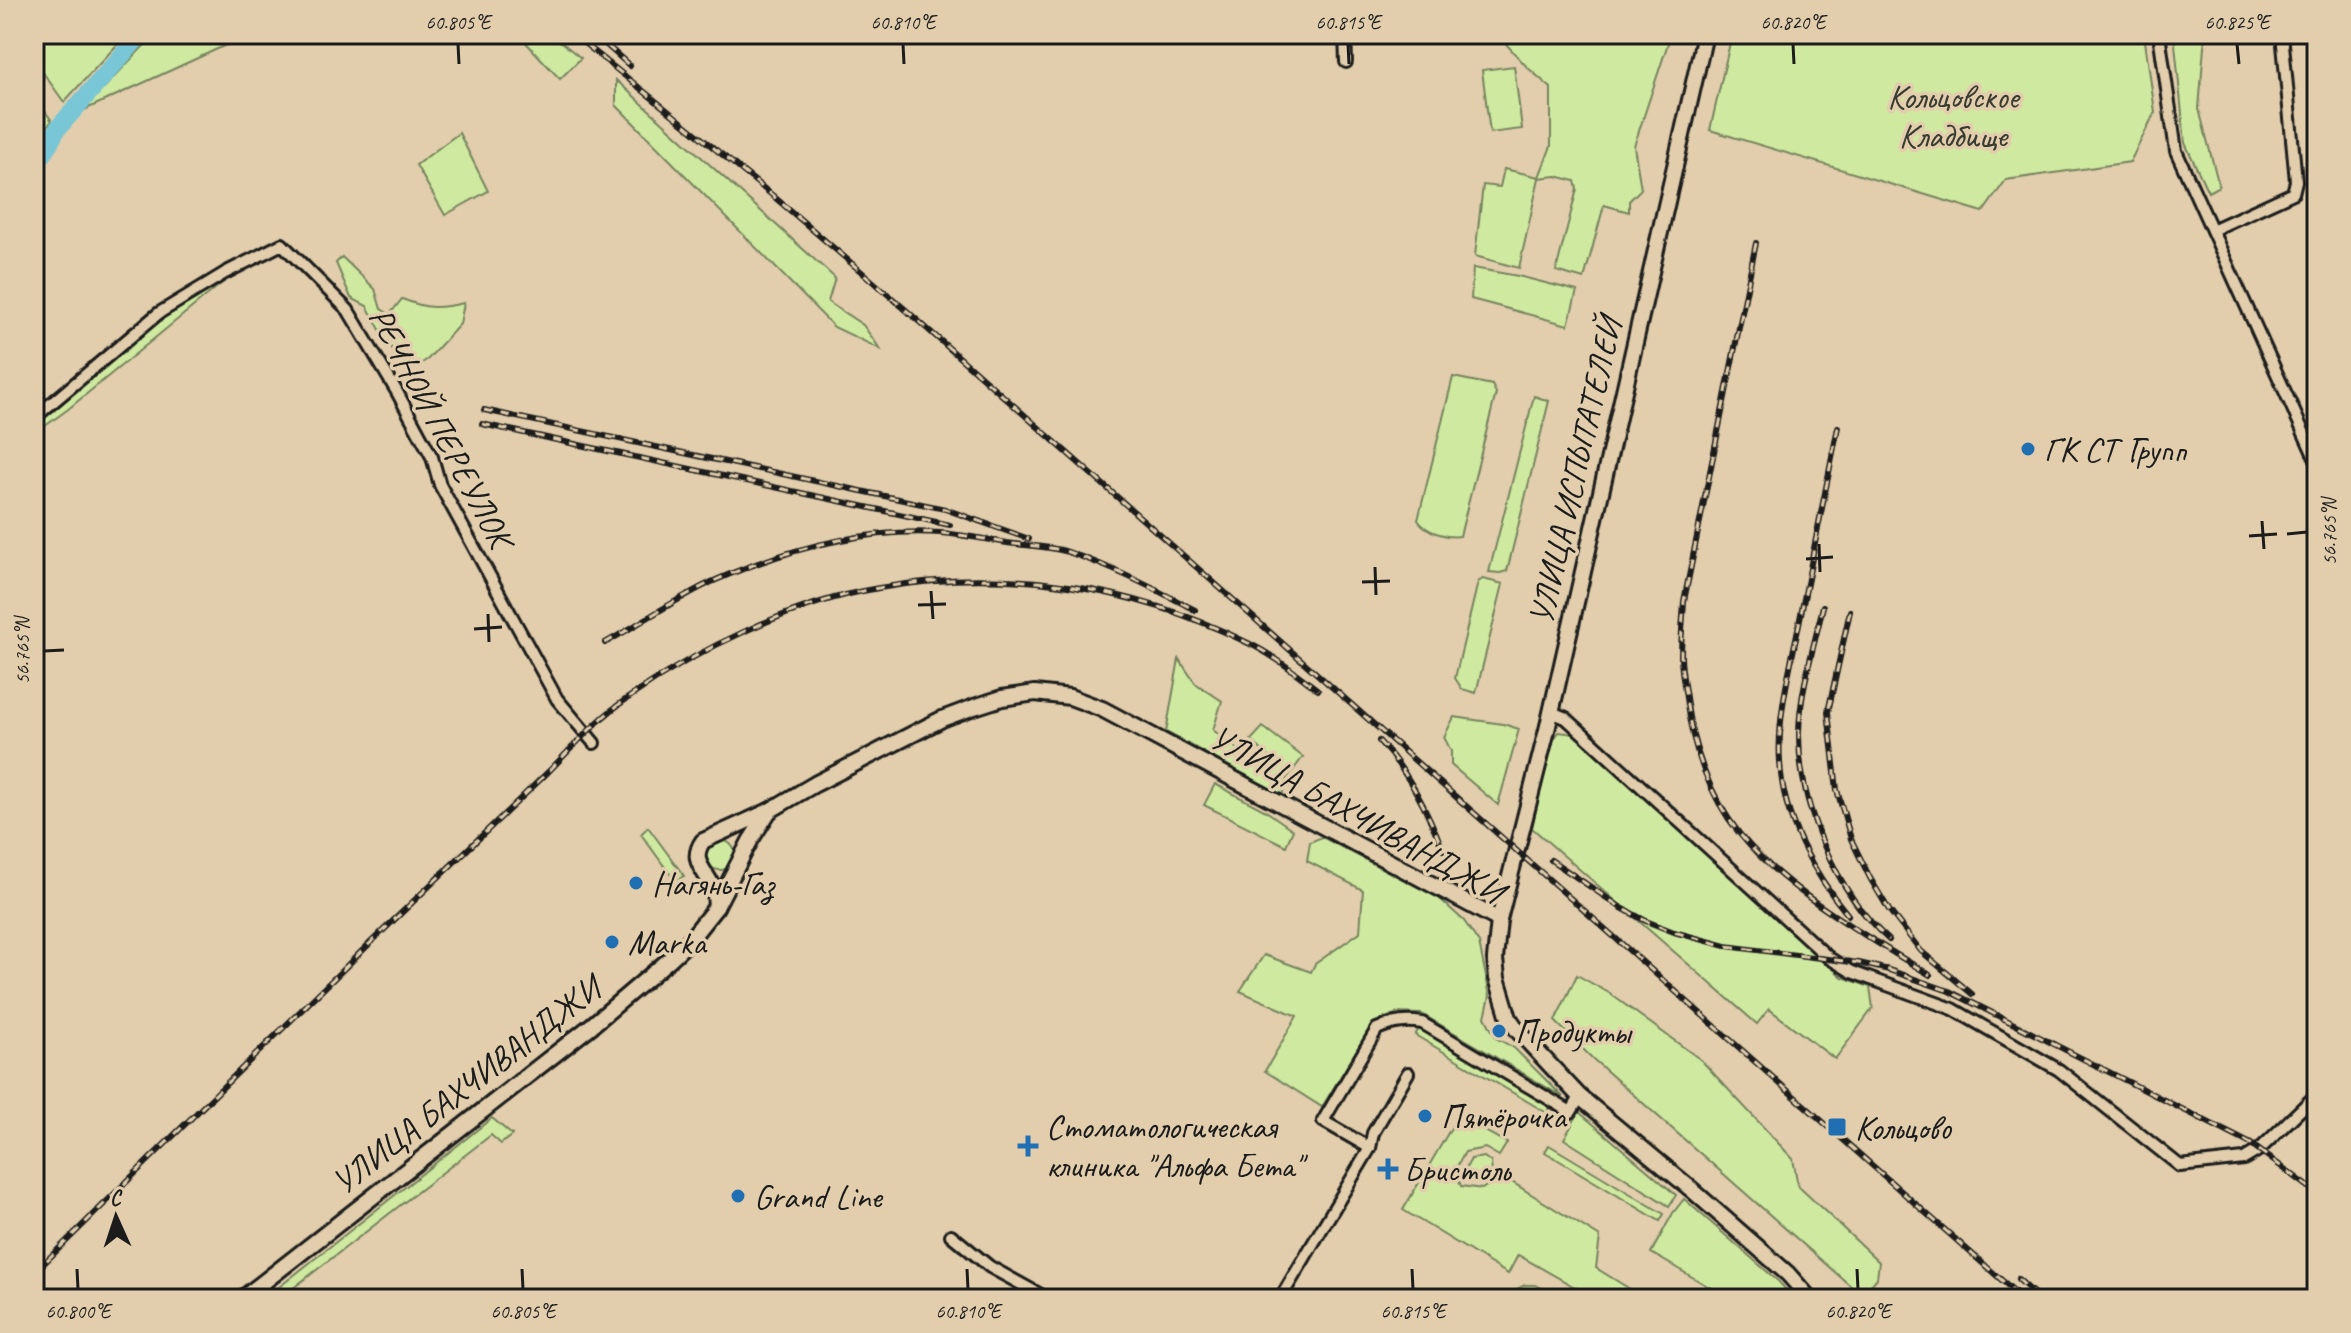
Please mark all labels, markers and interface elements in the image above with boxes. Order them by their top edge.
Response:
text: 60.805°E [425,10,493,35]
text: 60.810°E [870,10,938,35]
text: 60.815°E [1315,10,1383,35]
text: 60.820°E [1760,10,1828,35]
text: 60.825°E [2204,10,2272,35]
park label: Кольцовское Кладбище [1887,75,2021,157]
street label: РЕЧНОЙ ПЕРЕУЛОК [360,300,526,561]
street label: УЛИЦА ИСПЫТАТЕЛЕЙ [1519,308,1632,628]
place label: ГК СТ Групп [2044,428,2187,471]
marker: ГК СТ Групп [2019,440,2037,458]
text: 56.765°N [2317,496,2342,565]
text: 56.765°N [10,615,35,684]
street label: УЛИЦА БАХЧИВАНДЖИ [1203,715,1516,915]
place label: Нагянь-Газ [652,862,776,905]
marker: Нагянь-Газ [627,874,645,892]
place label: Marka [628,921,708,964]
marker: Marka [603,933,621,951]
street label: УЛИЦА БАХЧИВАНДЖИ [323,963,613,1203]
place label: Продукты [1515,1010,1634,1053]
marker: Продукты [1490,1022,1508,1040]
place label: Пятёрочка [1441,1095,1568,1138]
place label: Стоматологическая клиника "Альфа Бета" [1046,1105,1309,1187]
place label: Кольцово [1855,1106,1953,1149]
marker: Пятёрочка [1416,1107,1434,1125]
marker: Кольцово [1826,1116,1848,1138]
marker: Стоматологическая клиника "Альфа Бета" [1017,1135,1039,1157]
place label: Бристоль [1404,1148,1513,1191]
marker: Бристоль [1379,1160,1397,1178]
place label: Grand Line [754,1175,884,1218]
north arrow [76,1177,156,1257]
text: С [109,1184,124,1212]
marker: Grand Line [729,1187,747,1205]
text: 60.800°E [45,1299,113,1324]
text: 60.805°E [490,1299,558,1324]
text: 60.810°E [935,1299,1003,1324]
text: 60.815°E [1380,1299,1448,1324]
text: 60.820°E [1825,1299,1893,1324]

